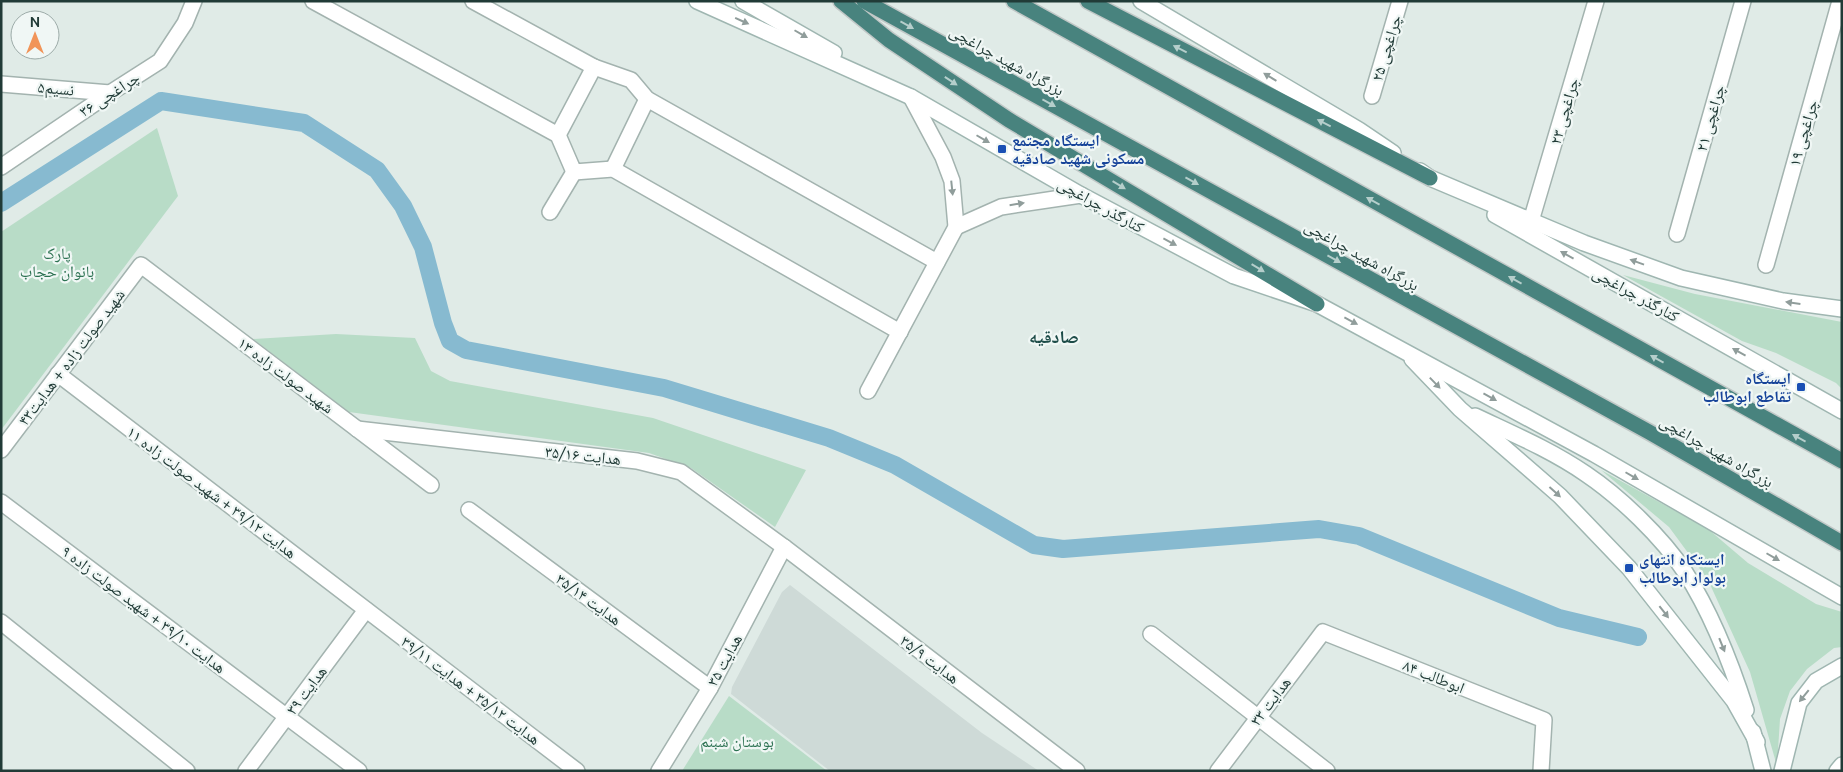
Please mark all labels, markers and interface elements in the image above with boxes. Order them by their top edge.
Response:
north arrow [10,10,60,60]
street label: چراغچی ۲۵ [1367,13,1406,84]
text: N [30,14,40,30]
one-way arrow [735,18,749,26]
one-way arrow [899,21,914,29]
street label: بزرگراه شهید چراغچی [946,21,1067,101]
one-way arrow [793,30,808,38]
one-way arrow [1173,45,1187,53]
street label: چراغچی ۳۶ [75,68,144,122]
one-way arrow [1264,72,1277,81]
one-way arrow [944,76,958,86]
street label: چراغچی ۲۳ [1546,76,1584,147]
street label: نسیم۵ [37,77,75,101]
street label: چراغچی ۲۱ [1692,83,1730,154]
street label: چراغچی ۱۹ [1785,98,1823,169]
one-way arrow [1042,99,1056,107]
one-way arrow [1317,119,1331,127]
place label: ایستگاه مجتمع مسکونی شهید صادقیه [1012,131,1144,168]
one-way arrow [977,134,990,143]
marker: ایستگاه مجتمع مسکونی شهید صادقیه [996,143,1008,155]
street label: کنارگذر چراغچی [1054,174,1148,238]
one-way arrow [1184,177,1199,185]
one-way arrow [948,181,956,197]
one-way arrow [1112,181,1125,190]
one-way arrow [1366,197,1380,205]
one-way arrow [1010,200,1026,208]
street label: بزرگراه شهید چراغچی [1301,216,1422,296]
one-way arrow [1163,238,1177,246]
park label: پارک بانوان حجاب [20,244,94,282]
one-way arrow [1559,251,1574,259]
one-way arrow [1327,255,1341,263]
one-way arrow [1629,258,1644,265]
street label: کنارگذر چراغچی [1589,263,1683,327]
one-way arrow [1252,264,1265,273]
one-way arrow [1507,276,1522,284]
street label: شهید صولت زاده + هدایت۴۳ [14,285,129,429]
one-way arrow [1785,298,1801,306]
one-way arrow [1343,317,1358,325]
district label: صادقیه [1029,326,1079,347]
street label: شهید صولت زاده ۱۳ [234,333,337,418]
one-way arrow [1732,348,1746,356]
one-way arrow [1650,355,1663,364]
place label: ایستگاه تقاطع ابوطالب [1703,369,1792,407]
one-way arrow [1429,377,1441,389]
marker: ایستگاه تقاطع ابوطالب [1795,381,1807,393]
one-way arrow [1483,392,1497,401]
street label: بزرگراه شهید چراغچی [1656,411,1777,493]
street label: هدایت ۳۹/۱۲ + شهید صولت زاده ۱۱ [123,422,300,562]
one-way arrow [1792,434,1806,442]
street label: هدایت ۳۵/۱۶ [544,442,622,468]
one-way arrow [1625,471,1638,480]
one-way arrow [1549,486,1561,498]
street label: هدایت ۳۹/۱۰ + شهید صولت زاده ۹ [58,541,229,677]
place label: ایستکاه انتهای بولوار ابوطالب [1639,550,1726,587]
one-way arrow [1765,553,1780,561]
marker: ایستکاه انتهای بولوار ابوطالب [1623,562,1635,574]
street label: هدایت ۳۵/۱۴ [553,569,625,629]
one-way arrow [1659,605,1670,618]
street label: هدایت ۳۵ [703,631,745,689]
street label: هدایت ۳۵/۹ [897,631,963,687]
street label: هدایت ۳۵/۱۲ + هدایت ۳۹/۱۱ [398,632,544,748]
one-way arrow [1718,638,1726,652]
street label: ابوطالب ۸۴ [1400,656,1467,697]
street label: هدایت ۳۹ [282,662,330,718]
street label: هدایت ۳۳ [1246,673,1294,729]
one-way arrow [1799,689,1810,702]
park label: بوستان شبنم [700,732,774,752]

